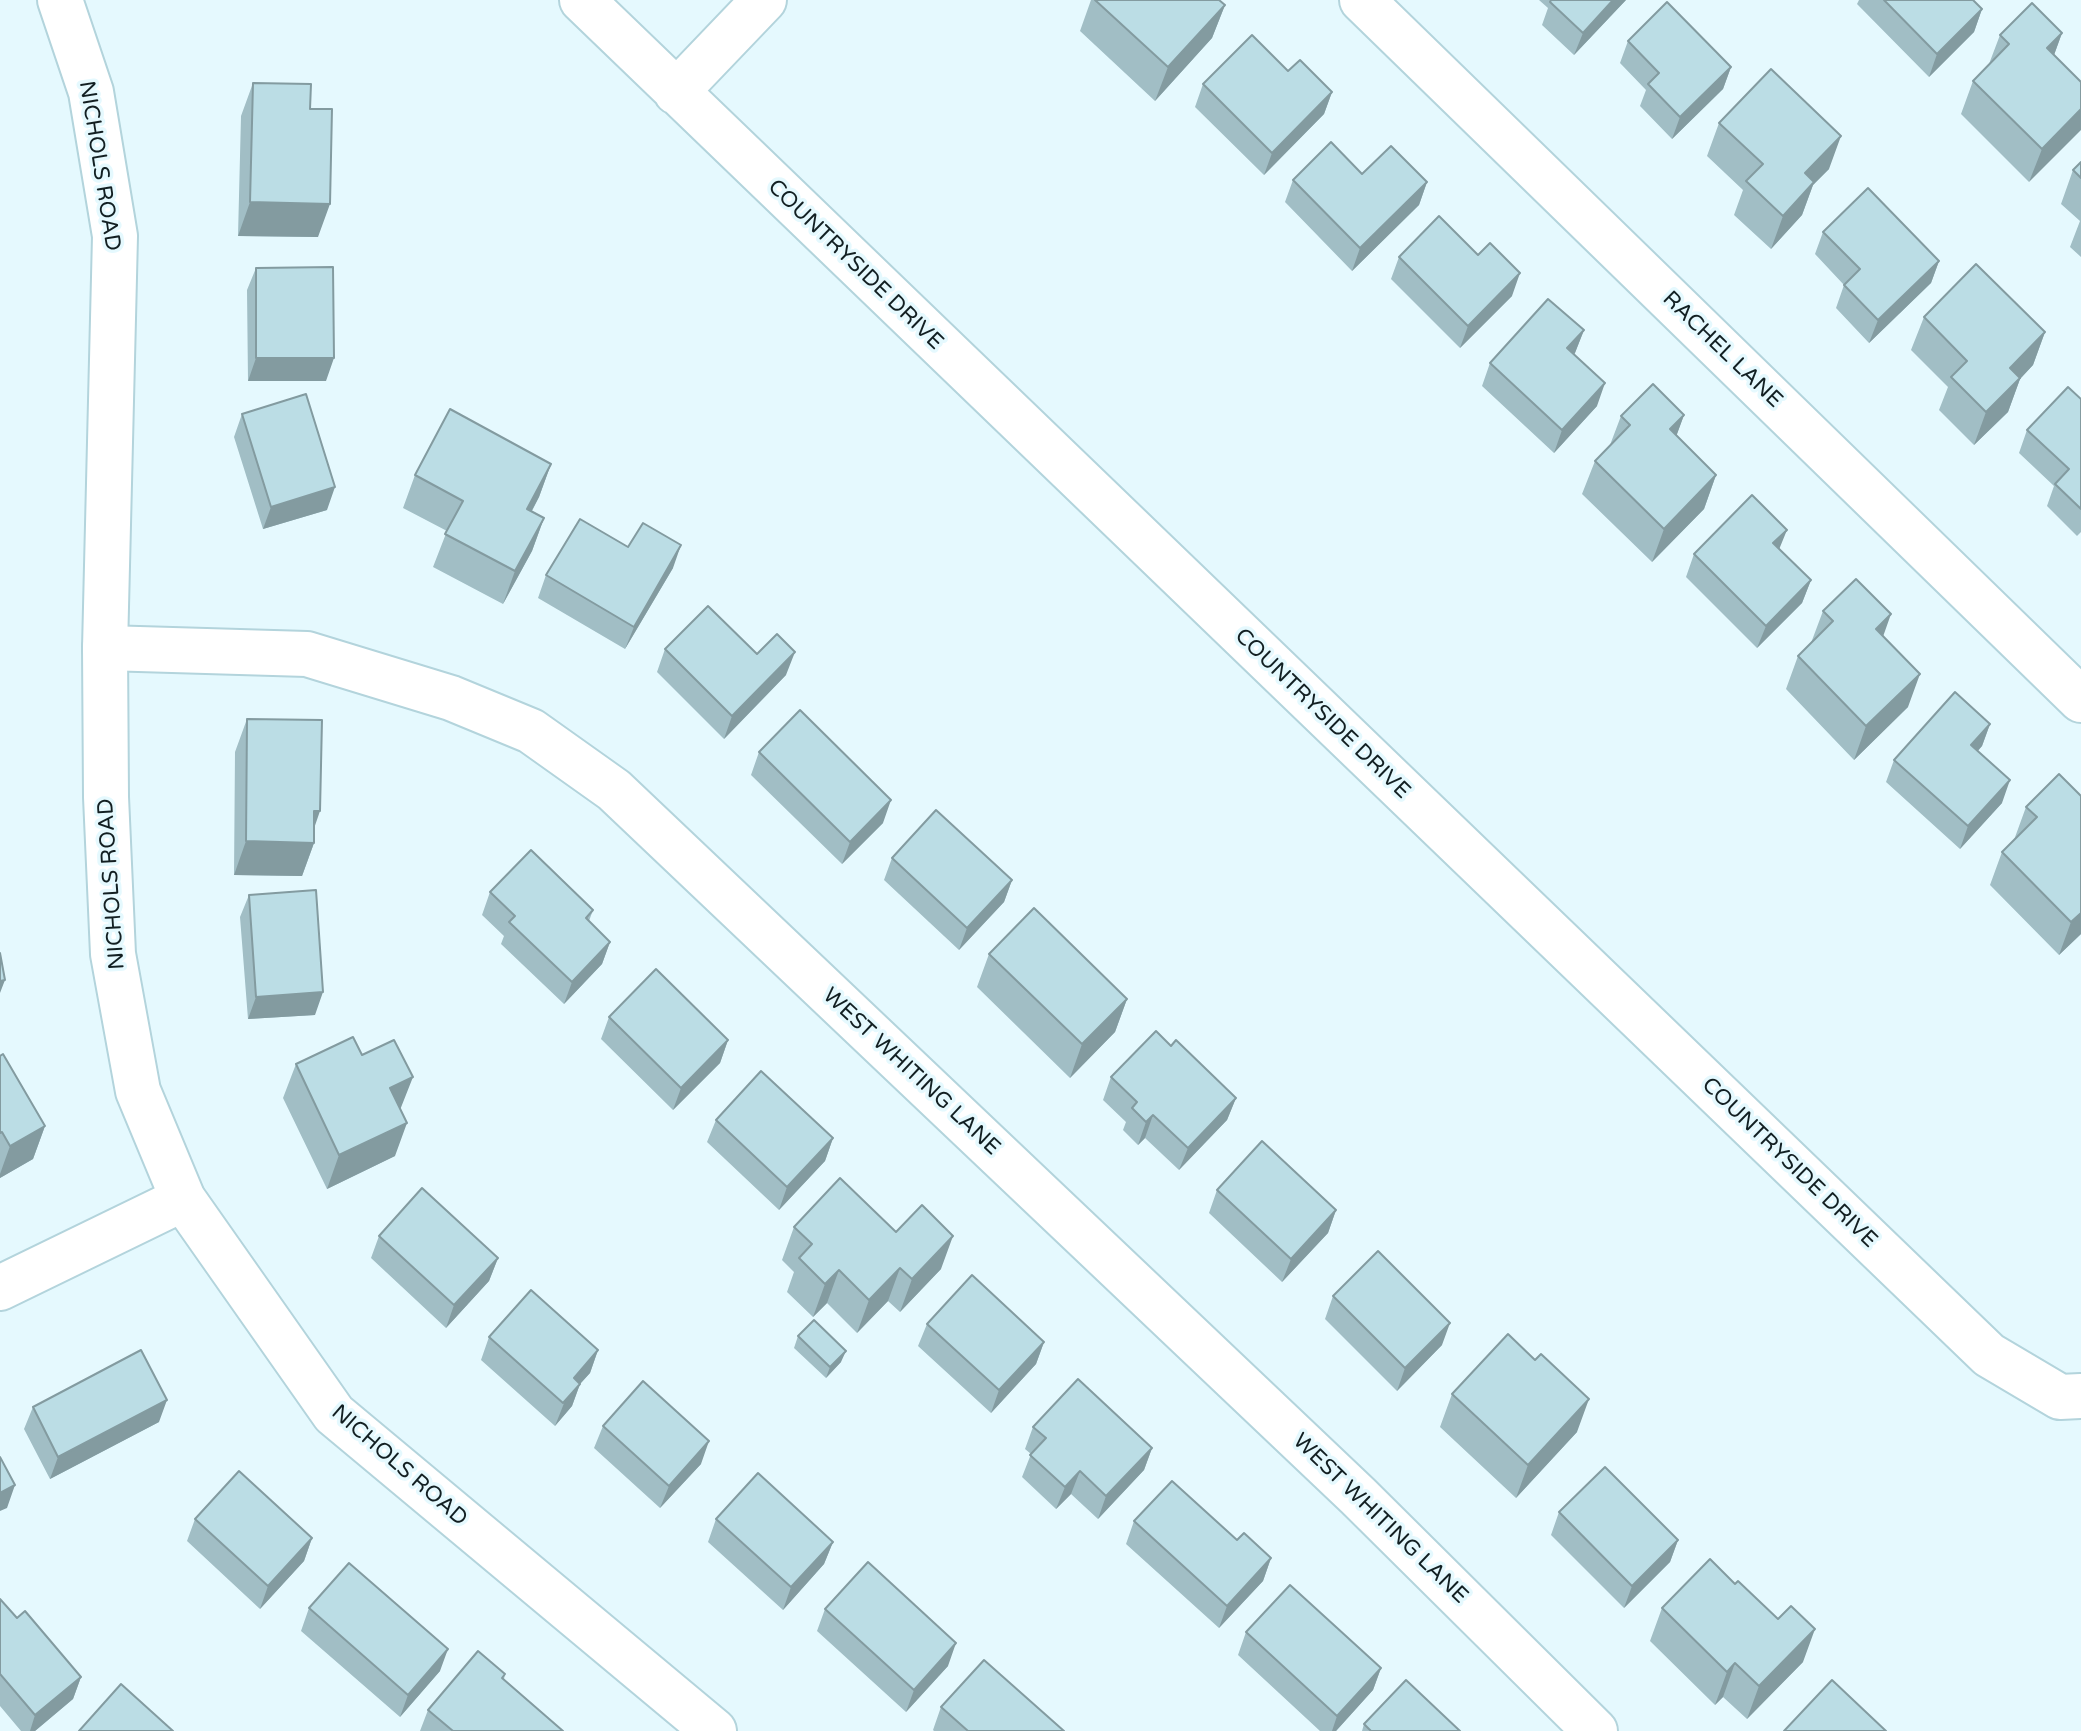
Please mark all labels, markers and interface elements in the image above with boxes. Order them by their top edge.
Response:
street label: NICHOLS ROAD [73,79,125,253]
street label: COUNTRYSIDE DRIVE [762,174,948,356]
street label: RACHEL LANE [1657,286,1787,414]
street label: COUNTRYSIDE DRIVE [1229,623,1415,805]
street label: NICHOLS ROAD [93,797,131,971]
street label: WEST WHITING LANE [817,983,1005,1161]
street label: COUNTRYSIDE DRIVE [1696,1072,1882,1254]
street label: NICHOLS ROAD [326,1400,472,1532]
street label: WEST WHITING LANE [1287,1428,1473,1610]

